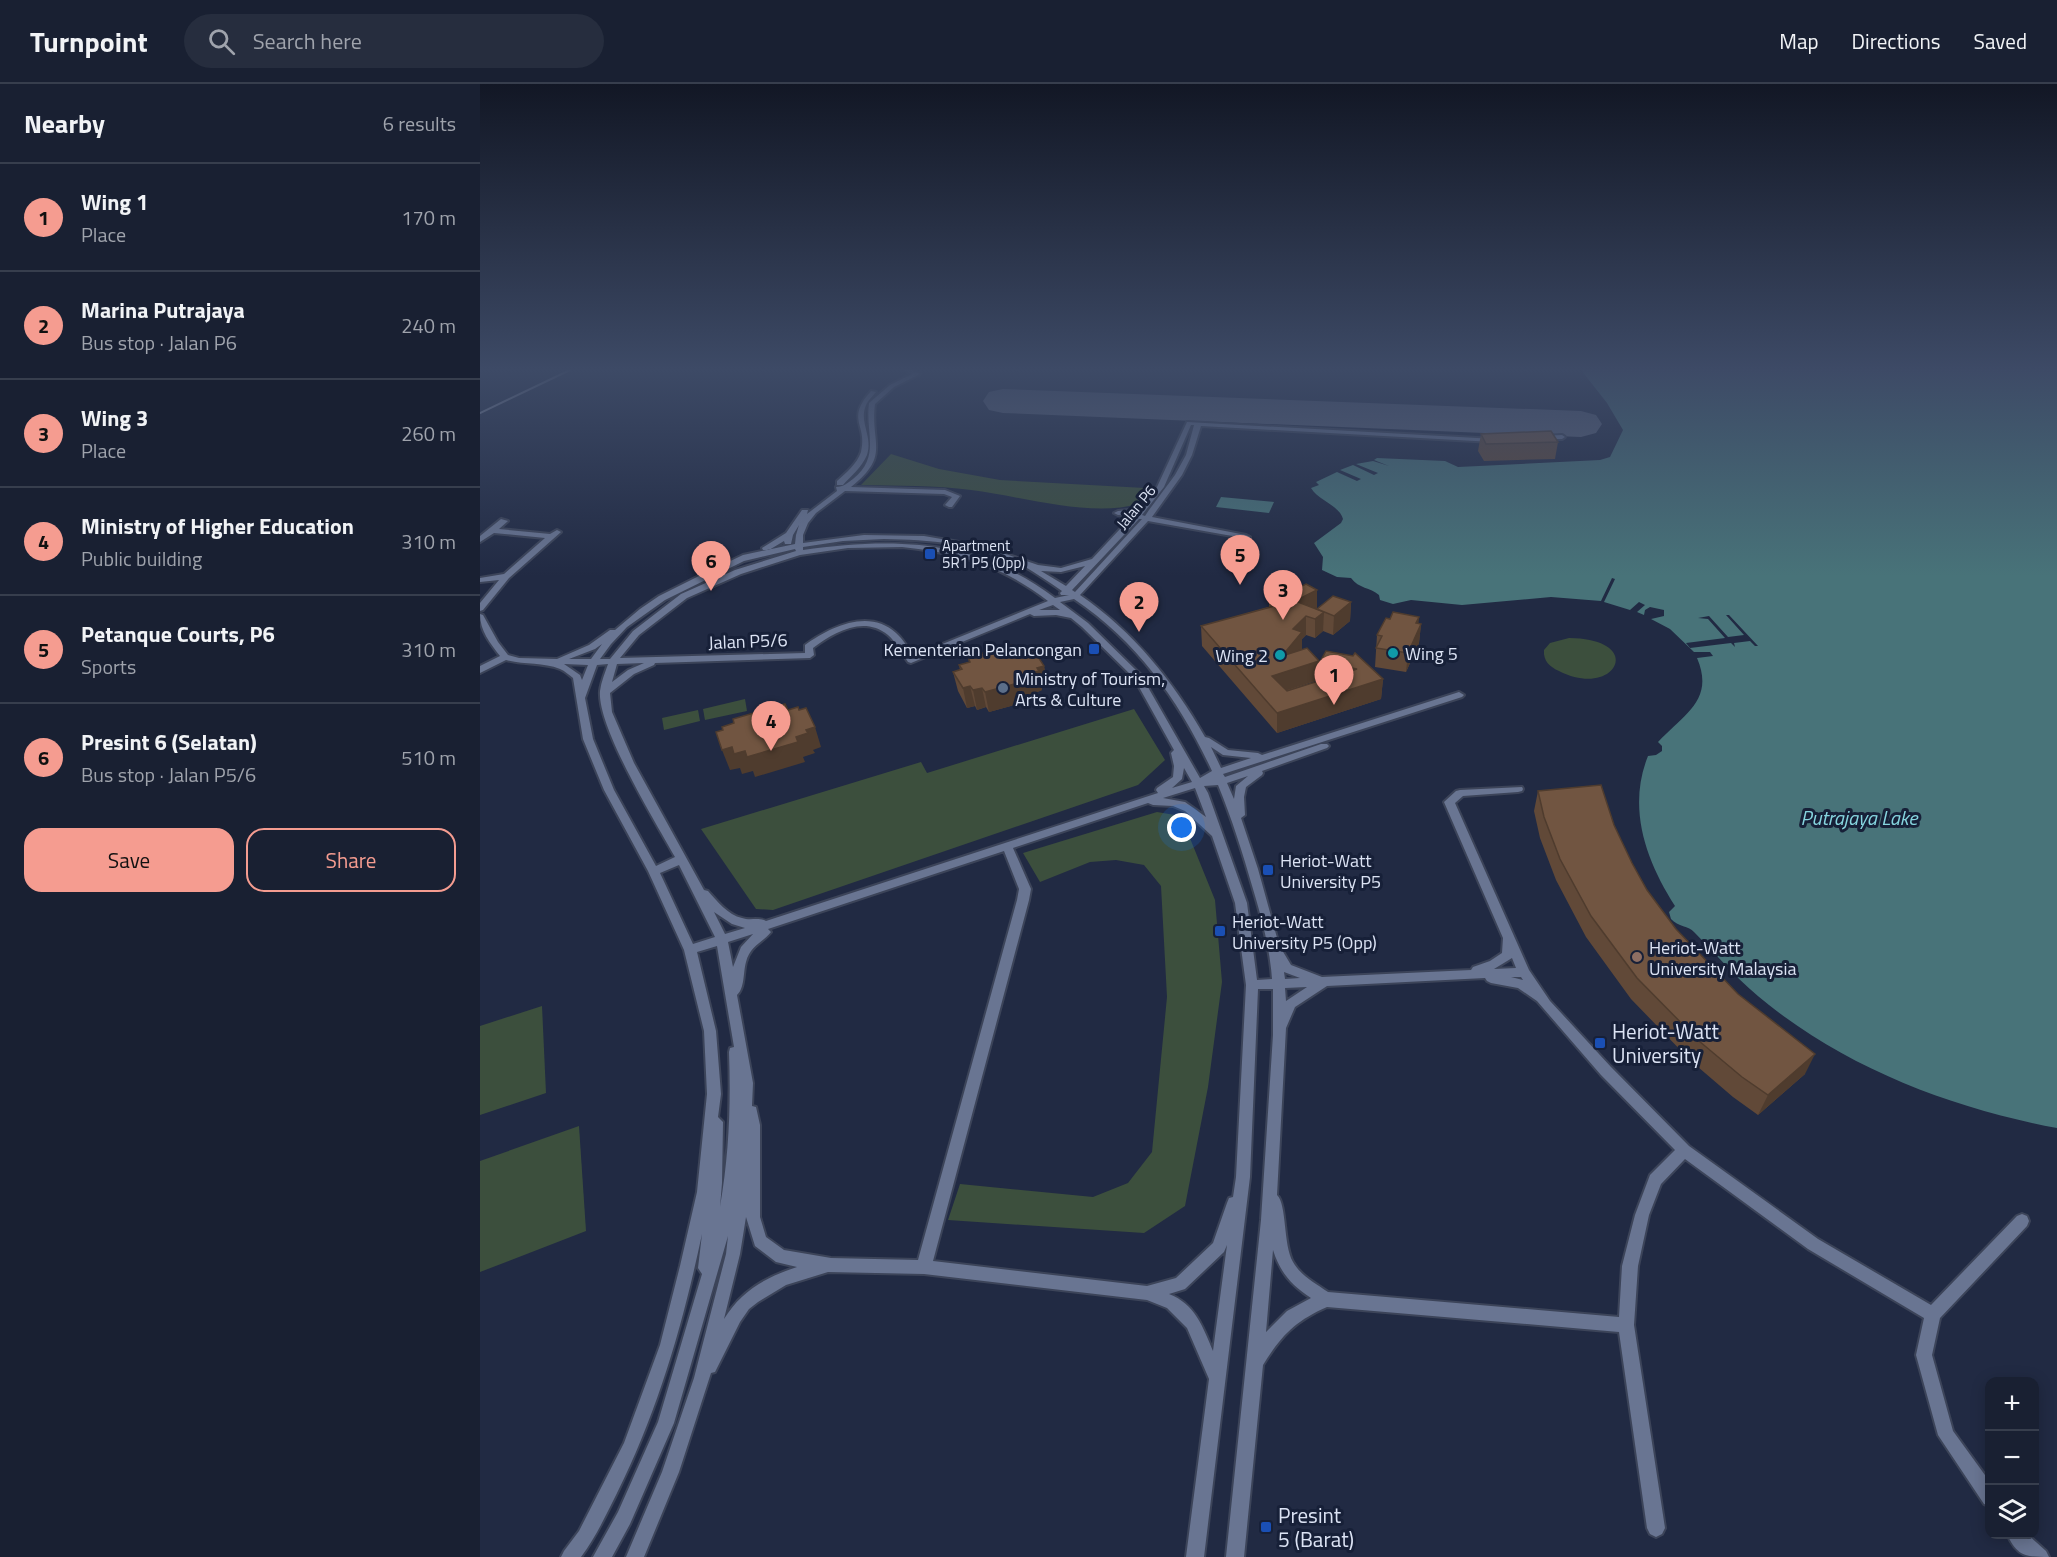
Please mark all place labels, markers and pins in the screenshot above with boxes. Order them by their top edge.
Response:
place label: Apartment 5R1 P5 (Opp) [942,534,1025,574]
pin: 5 [1220,536,1260,585]
pin: 6 [692,542,730,591]
marker: Apartment 5R1 P5 (Opp) [923,547,937,561]
pin: 3 [1264,570,1302,620]
pin: 2 [1120,582,1158,632]
place label: Kementerian Pelancongan [884,636,1082,663]
place label: Wing 5 [1405,640,1458,667]
marker: Kementerian Pelancongan [1087,642,1101,656]
place label: Wing 2 [1215,642,1268,669]
marker: Wing 5 [1386,646,1400,660]
marker: Wing 2 [1273,648,1287,662]
pin: 1 [1314,656,1354,705]
place label: Ministry of Tourism, Arts & Culture [1015,665,1165,713]
marker: Ministry of Tourism, Arts & Culture [996,681,1010,695]
pin: 4 [752,702,790,751]
place label: Heriot-Watt University P5 [1280,847,1381,895]
marker: Heriot-Watt University P5 [1261,863,1275,877]
place label: Heriot-Watt University P5 (Opp) [1232,908,1377,956]
marker: Heriot-Watt University P5 (Opp) [1213,924,1227,938]
place label: Heriot-Watt University Malaysia [1649,934,1796,982]
marker: Heriot-Watt University Malaysia [1630,950,1644,964]
place label: Heriot-Watt University [1612,1015,1719,1071]
marker: Heriot-Watt University [1593,1036,1607,1050]
place label: Presint 5 (Barat) [1278,1499,1354,1555]
marker: Presint 5 (Barat) [1259,1520,1273,1534]

